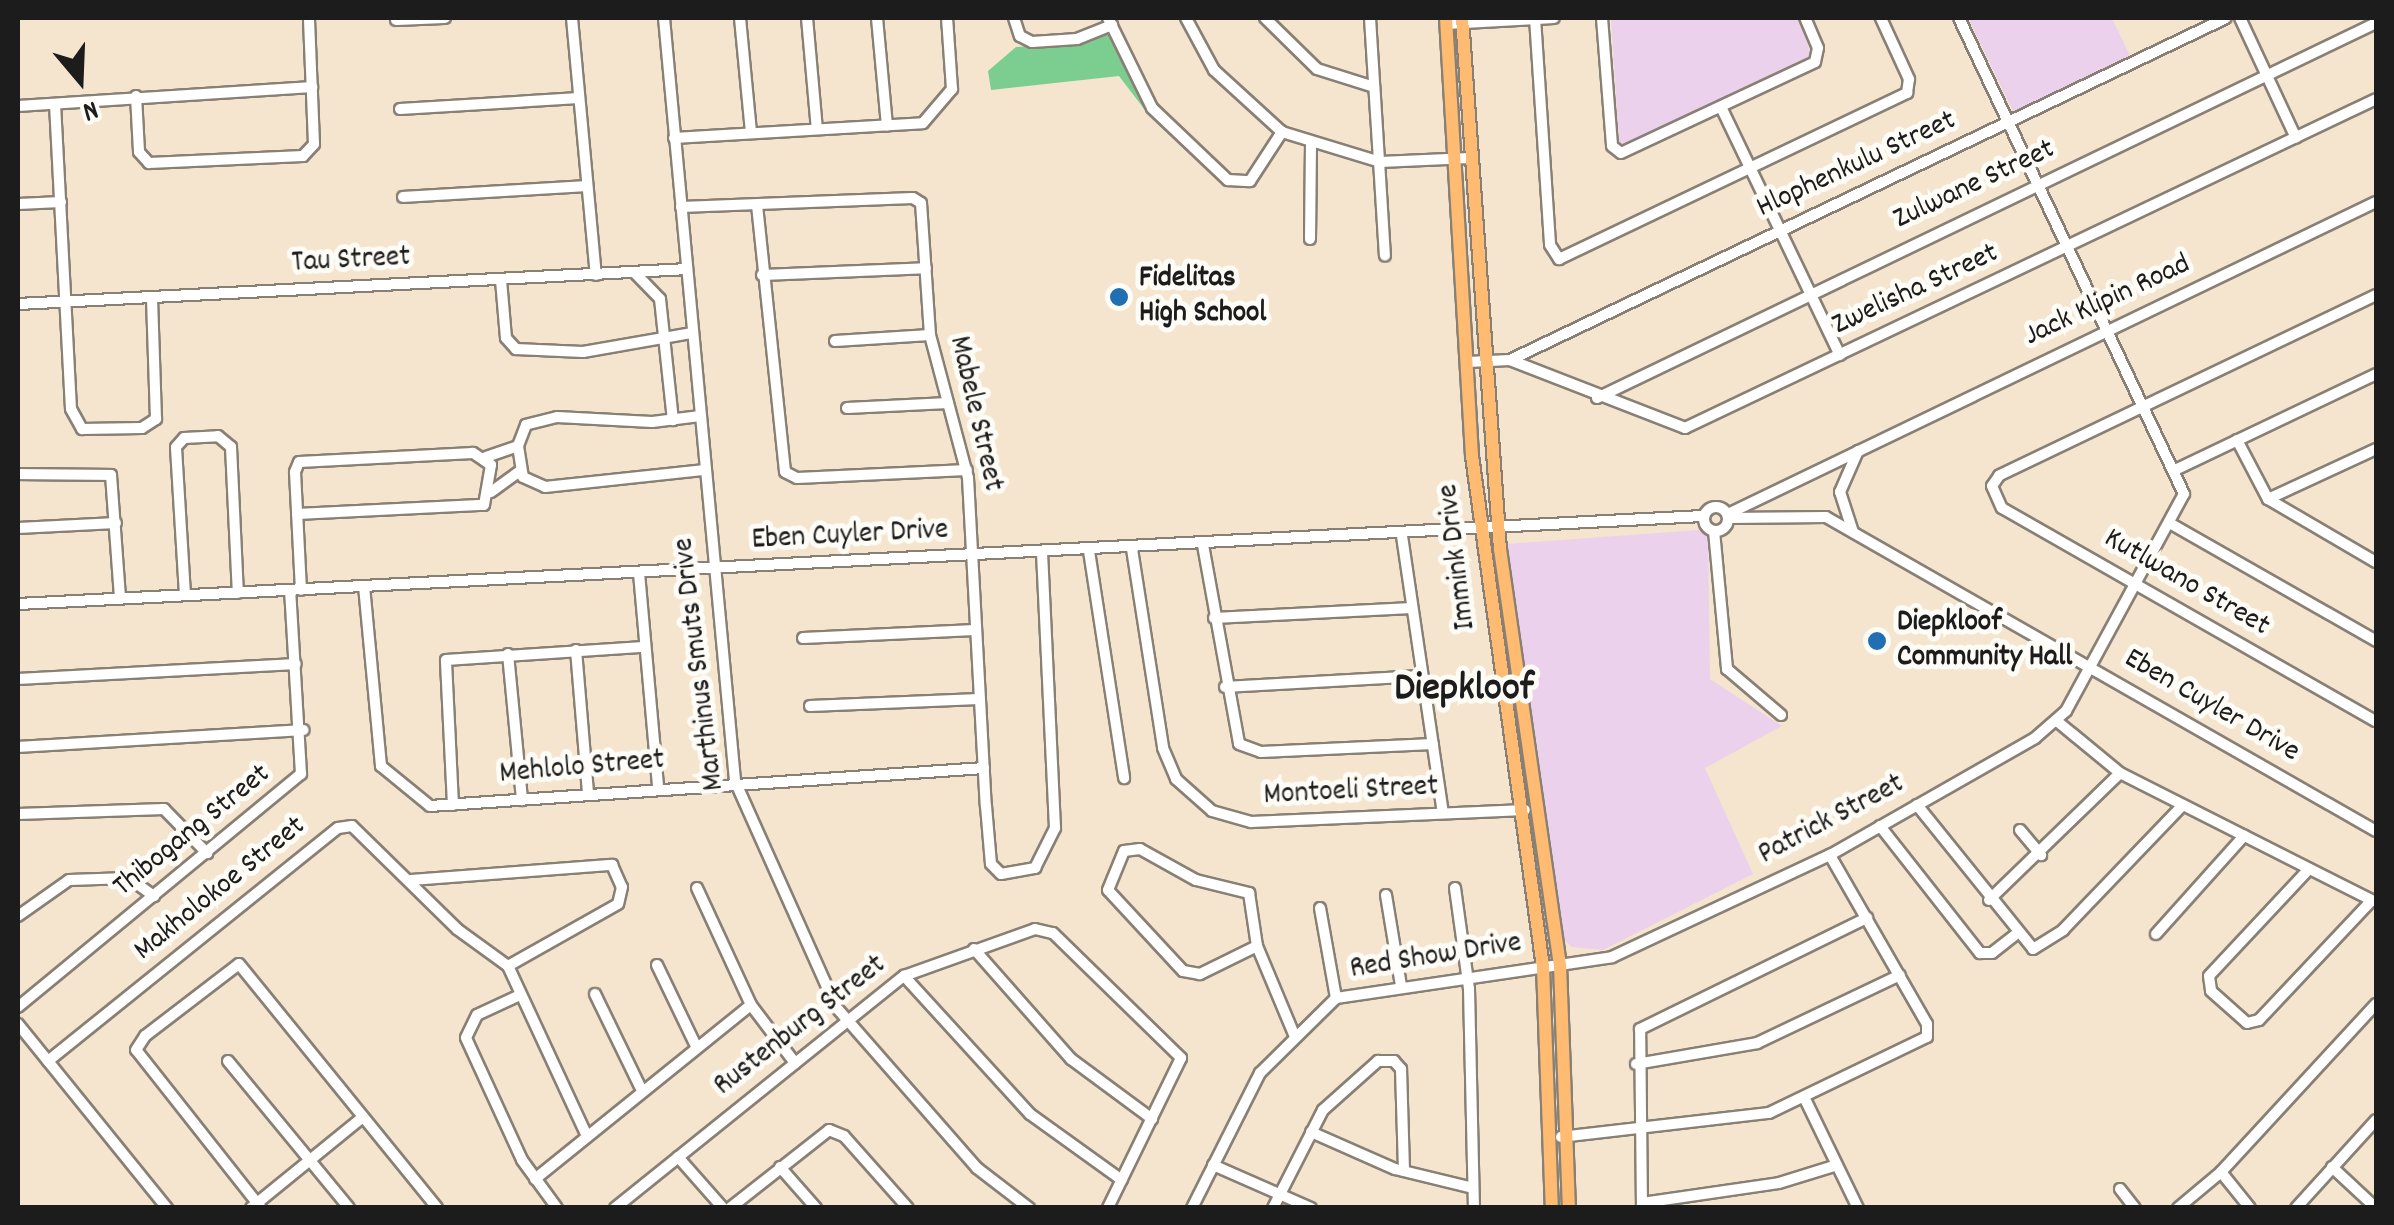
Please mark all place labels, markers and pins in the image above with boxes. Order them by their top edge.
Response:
place label: Fidelitas High School [1139,262,1266,332]
marker: Fidelitas High School [1108,286,1130,308]
place label: Diepkloof Community Hall [1897,606,2072,676]
marker: Diepkloof Community Hall [1866,630,1888,652]

